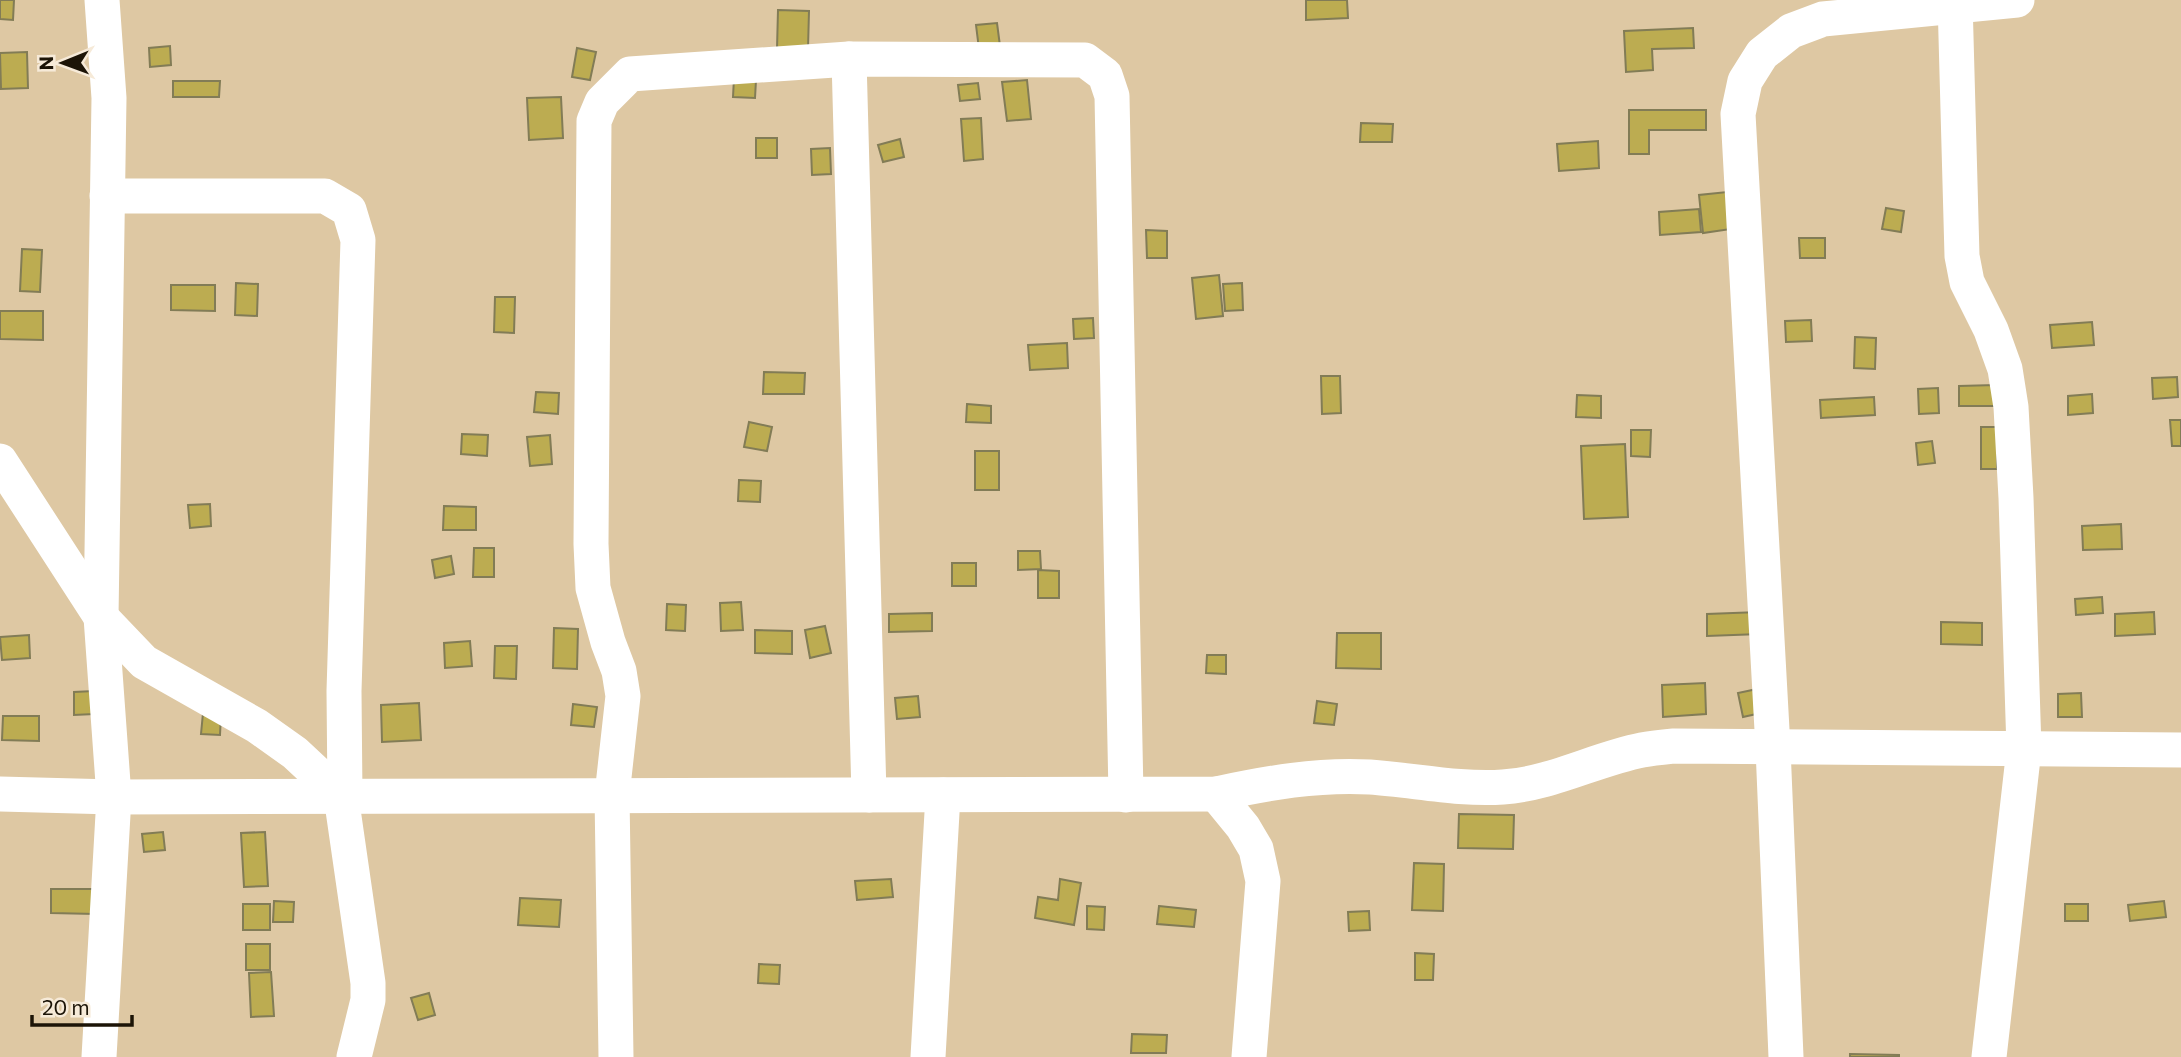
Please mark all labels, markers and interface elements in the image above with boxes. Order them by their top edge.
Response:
north arrow [28,28,98,98]
text: N [34,56,57,71]
scale bar [32,984,131,1028]
text: 20 m [42,994,90,1019]

